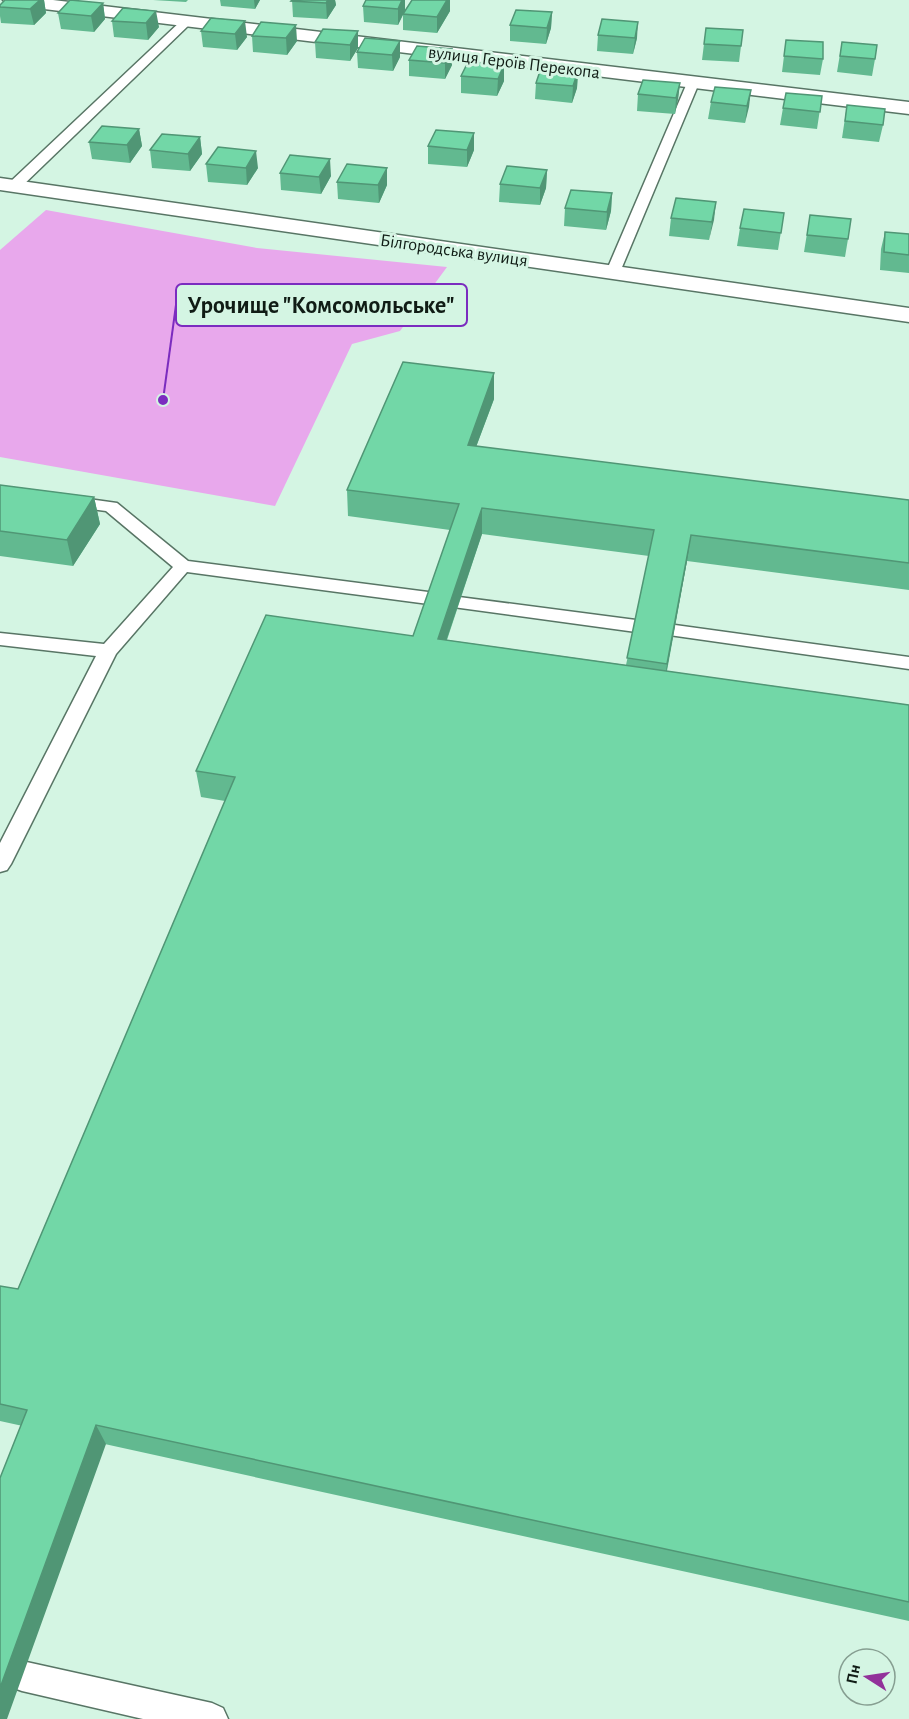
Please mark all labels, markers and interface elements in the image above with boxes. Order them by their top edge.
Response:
street label: вулиця Героїв Перекопа [427,44,601,82]
street label: Білгородська вулиця [379,232,529,270]
callout: Урочище "Комсомольське" [176,284,467,326]
text: Урочище "Комсомольське" [188,294,454,318]
north arrow [837,1647,897,1707]
text: Пн [843,1663,863,1685]

